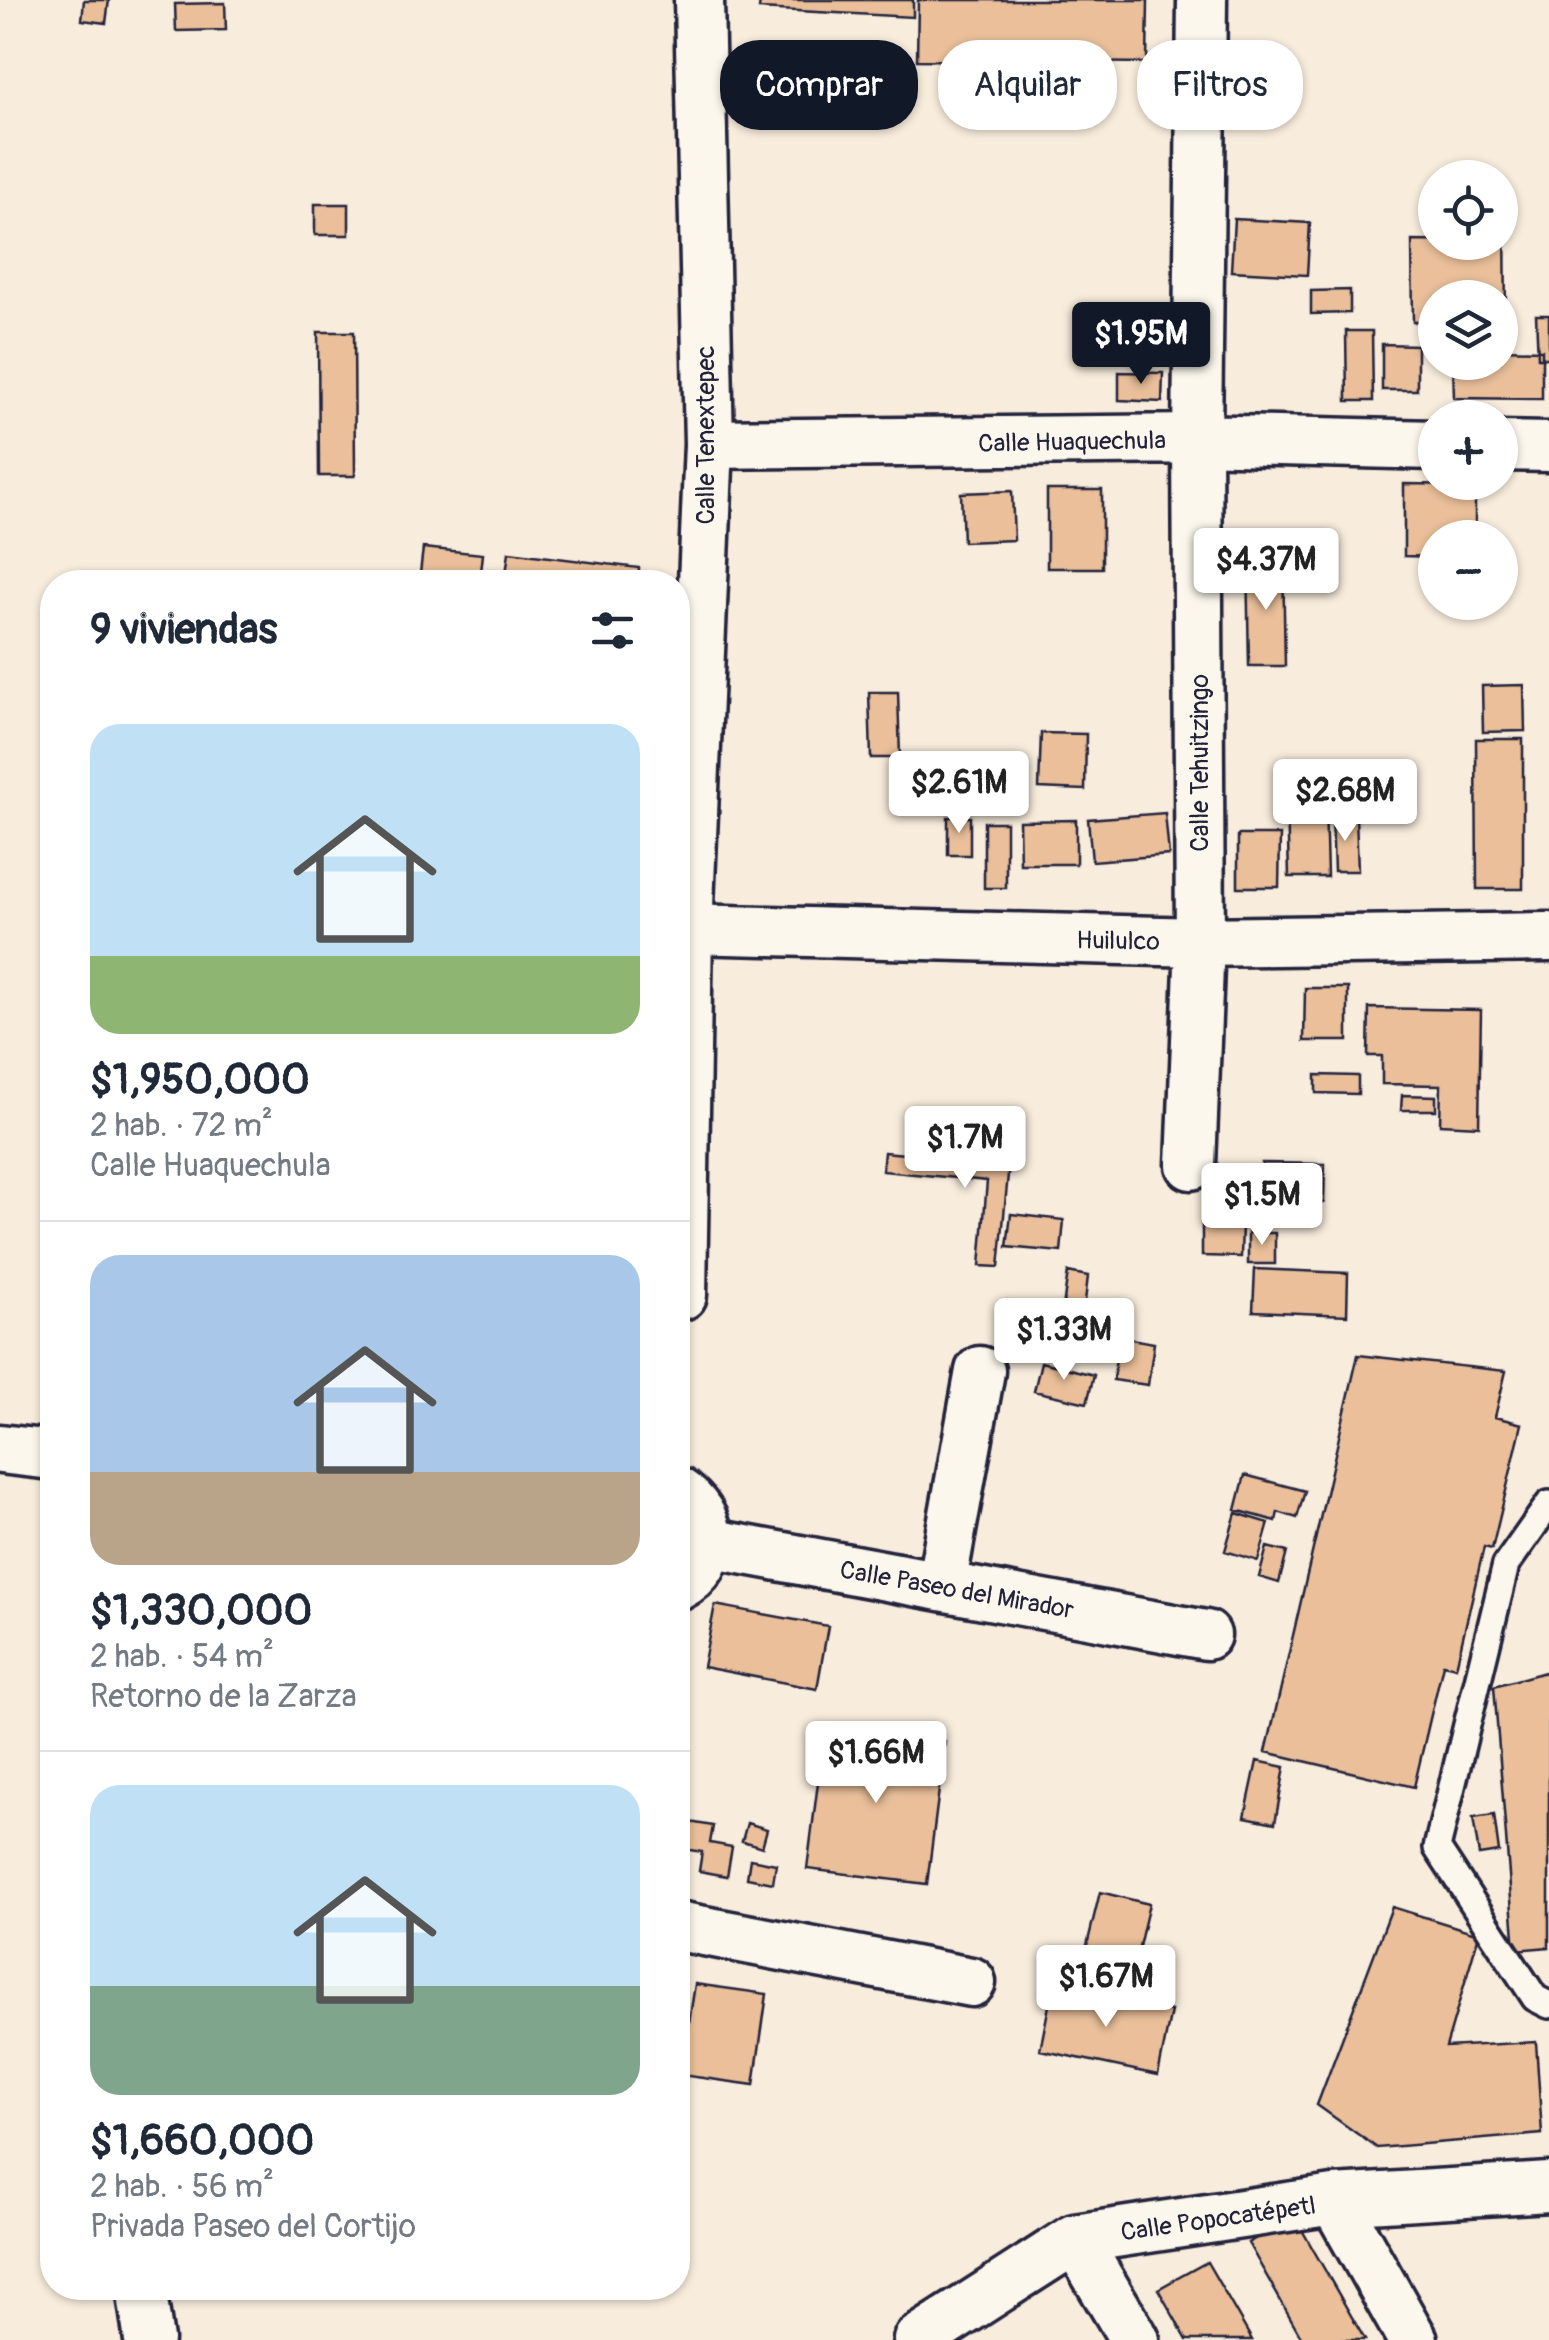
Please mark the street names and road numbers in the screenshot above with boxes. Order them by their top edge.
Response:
street label: Calle Tenextepec [691,345,722,525]
street label: Calle Huaquechula [978,425,1166,460]
street label: Calle Tehuitzingo [1185,674,1216,852]
street label: Huilulco [1076,925,1160,958]
street label: Calle Paseo del Mirador [837,1555,1076,1626]
street label: Calle Popocatépetl [1119,2190,1318,2249]

